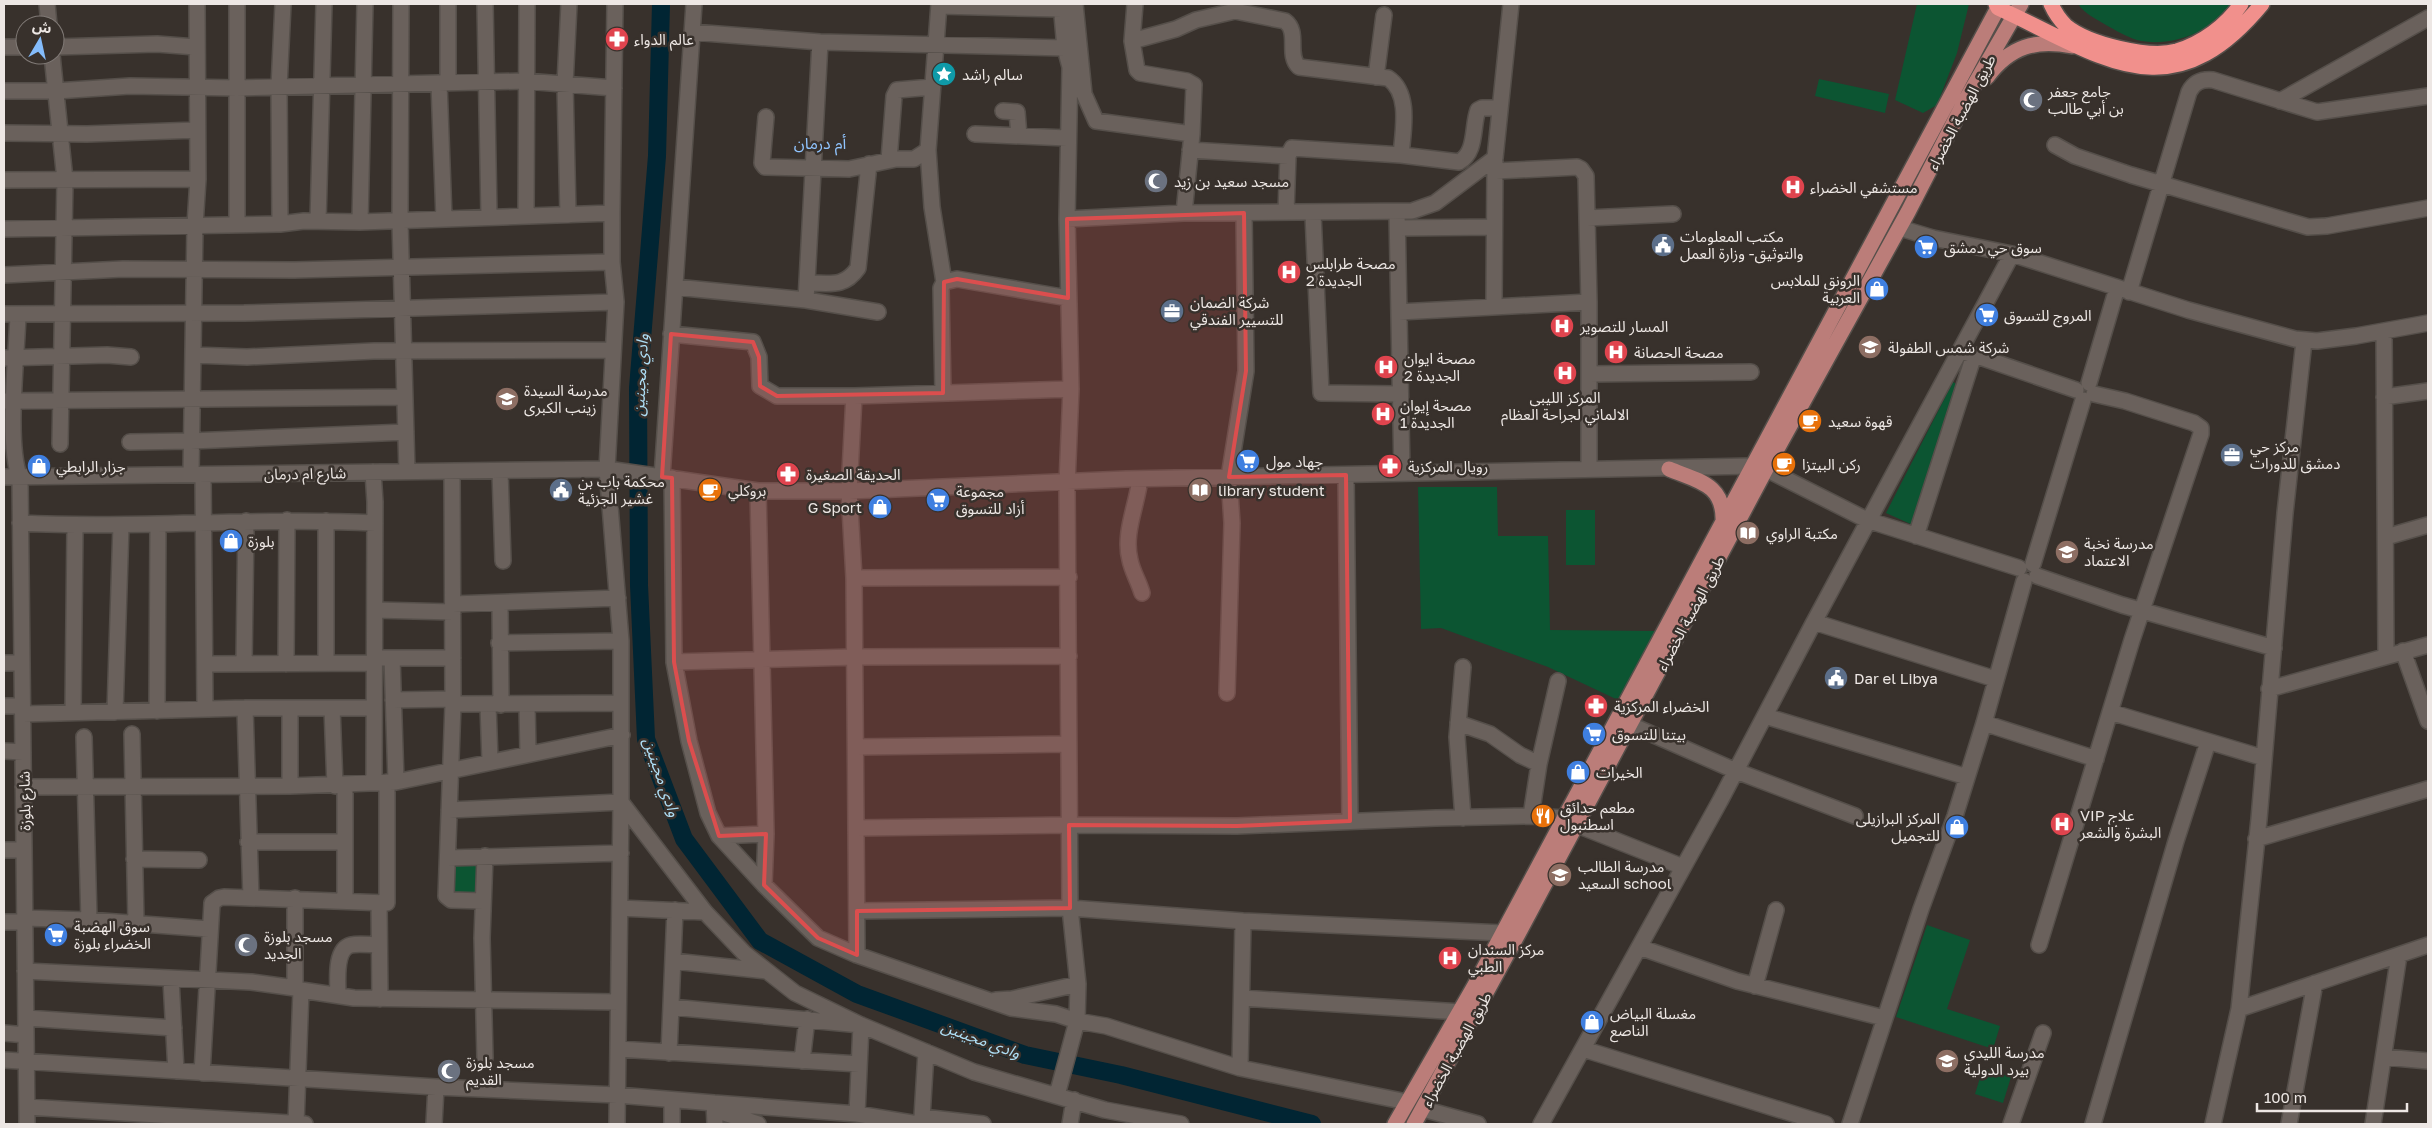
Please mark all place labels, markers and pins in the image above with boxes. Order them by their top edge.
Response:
pharmacy icon: عالم الدواء [604,26,630,52]
place label: عالم الدواء [634,30,694,51]
place icon: سالم راشد [931,61,957,87]
place label: سالم راشد [962,65,1023,86]
place label: جامع جعفر بن أبي طالب [2047,82,2124,120]
mosque icon: جامع جعفر بن أبي طالب [2018,87,2044,113]
mosque icon: مسجد سعيد بن زيد [1143,168,1169,194]
place label: مسجد سعيد بن زيد [1174,172,1289,191]
hospital icon: مستشفي الخضراء [1780,174,1806,200]
place label: مستشفي الخضراء [1810,178,1918,199]
place label: مكتب المعلومات والتوثيق- وزارة العمل [1680,227,1804,264]
public building icon: مكتب المعلومات والتوثيق- وزارة العمل [1650,232,1676,258]
supermarket icon: سوق حي دمشق [1913,234,1939,260]
place label: سوق حي دمشق [1944,238,2042,259]
place label: مصحة طرابلس الجديدة 2 [1306,254,1396,289]
hospital icon: مصحة طرابلس الجديدة 2 [1276,259,1302,285]
place label: الرونق للملابس العربية [1771,271,1860,307]
shop icon: الرونق للملابس العربية [1864,276,1890,302]
place label: شركة الضمان للتسيير الفندقي [1190,293,1283,331]
office icon: شركة الضمان للتسيير الفندقي [1159,298,1185,324]
supermarket icon: المروج للتسوق [1974,302,2000,328]
place label: المروج للتسوق [2004,306,2092,328]
hospital icon: المسار للتصوير [1549,313,1575,339]
place label: المسار للتصوير [1579,317,1668,336]
school or university icon: شركة شمس الطفولة [1857,334,1883,360]
place label: شركة شمس الطفولة [1888,338,2010,357]
hospital icon: مصحة الحصانة [1603,339,1629,365]
place label: مصحة الحصانة [1634,343,1724,361]
place label: مصحة ايوان الجديدة 2 [1404,349,1476,384]
hospital icon: مصحة ايوان الجديدة 2 [1373,354,1399,380]
hospital icon: المركز الليبي الالماني لجراحة العظام [1552,360,1578,386]
place label: مدرسة السيدة زينب الكبرى [524,381,608,417]
school or university icon: مدرسة السيدة زينب الكبرى [494,386,520,412]
place label: المركز الليبي الالماني لجراحة العظام [1501,388,1629,426]
place label: مصحة إيوان الجديدة 1 [1400,396,1472,431]
hospital icon: مصحة إيوان الجديدة 1 [1370,401,1396,427]
cafe icon: قهوة سعيد [1797,408,1823,434]
place label: قهوة سعيد [1828,412,1893,431]
place label: مركز حي دمشق للدورات [2250,437,2340,474]
office icon: مركز حي دمشق للدورات [2219,442,2245,468]
supermarket icon: جهاد مول [1235,448,1261,474]
cafe icon: ركن البيتزا [1771,451,1797,477]
place label: جهاد مول [1266,452,1323,471]
shop icon: جزار الرابطي [26,453,52,479]
pharmacy icon: رويال المركزية [1377,453,1403,479]
place label: ركن البيتزا [1802,455,1861,474]
place label: جزار الرابطي [56,457,126,478]
place label: رويال المركزية [1408,457,1488,476]
pharmacy icon: الحديقة الصغيرة [775,461,801,487]
place label: الحديقة الصغيرة [806,465,901,484]
place label: محكمة باب بن غشير الجزئية [578,472,665,508]
public building icon: محكمة باب بن غشير الجزئية [548,477,574,503]
cafe icon: بروكلي [697,477,723,503]
library icon: library student [1187,477,1213,503]
place label: بروكلي [728,481,766,502]
place label: library student [1218,481,1325,499]
place label: مجموعة أزاد للتسوق [956,482,1025,518]
supermarket icon: مجموعة أزاد للتسوق [925,487,951,513]
shop icon: G Sport [867,494,893,520]
place label: G Sport [808,498,862,516]
library icon: مكتبة الراوي [1735,520,1761,546]
place label: مكتبة الراوي [1766,524,1838,545]
shop icon: بلوزة [218,528,244,554]
place label: بلوزة [248,532,275,551]
place label: مدرسة نخبة الاعتماد [2084,534,2154,569]
school or university icon: مدرسة نخبة الاعتماد [2054,539,2080,565]
public building icon: Dar el Libya [1823,665,1849,691]
place label: Dar el Libya [1854,669,1938,687]
pharmacy icon: الخضراء المركزية [1583,693,1609,719]
place label: الخضراء المركزية [1614,697,1709,716]
supermarket icon: بيتنا للتسوق [1581,721,1607,747]
place label: بيتنا للتسوق [1612,725,1686,744]
shop icon: الخيرات [1565,759,1591,785]
place label: الخيرات [1596,763,1643,782]
place label: مطعم حدائق اسطنبول [1560,798,1635,834]
restaurant icon: مطعم حدائق اسطنبول [1530,803,1556,829]
place label: VIP علاج البشرة والشعر [2079,806,2161,842]
place label: المركز البرازيلى للتجميل [1856,809,1940,845]
hospital icon: VIP علاج البشرة والشعر [2049,811,2075,837]
shop icon: المركز البرازيلى للتجميل [1944,814,1970,840]
place label: مدرسة الطالب السعيد school [1578,857,1672,892]
school or university icon: مدرسة الطالب السعيد school [1547,862,1573,888]
place label: سوق الهضبة الخضراء بلوزة [74,917,151,953]
supermarket icon: سوق الهضبة الخضراء بلوزة [43,922,69,948]
place label: مسجد بلوزة الجديد [264,927,333,962]
mosque icon: مسجد بلوزة الجديد [233,932,259,958]
place label: مركز السندان الطبي [1468,940,1544,978]
hospital icon: مركز السندان الطبي [1437,945,1463,971]
place label: مغسلة البياض الناصع [1610,1004,1696,1043]
shop icon: مغسلة البياض الناصع [1579,1009,1605,1035]
place label: مدرسة الليدي بيرد الدولية [1964,1043,2045,1079]
school or university icon: مدرسة الليدي بيرد الدولية [1934,1048,1960,1074]
place label: مسجد بلوزة القديم [466,1053,535,1091]
mosque icon: مسجد بلوزة القديم [436,1058,462,1084]

